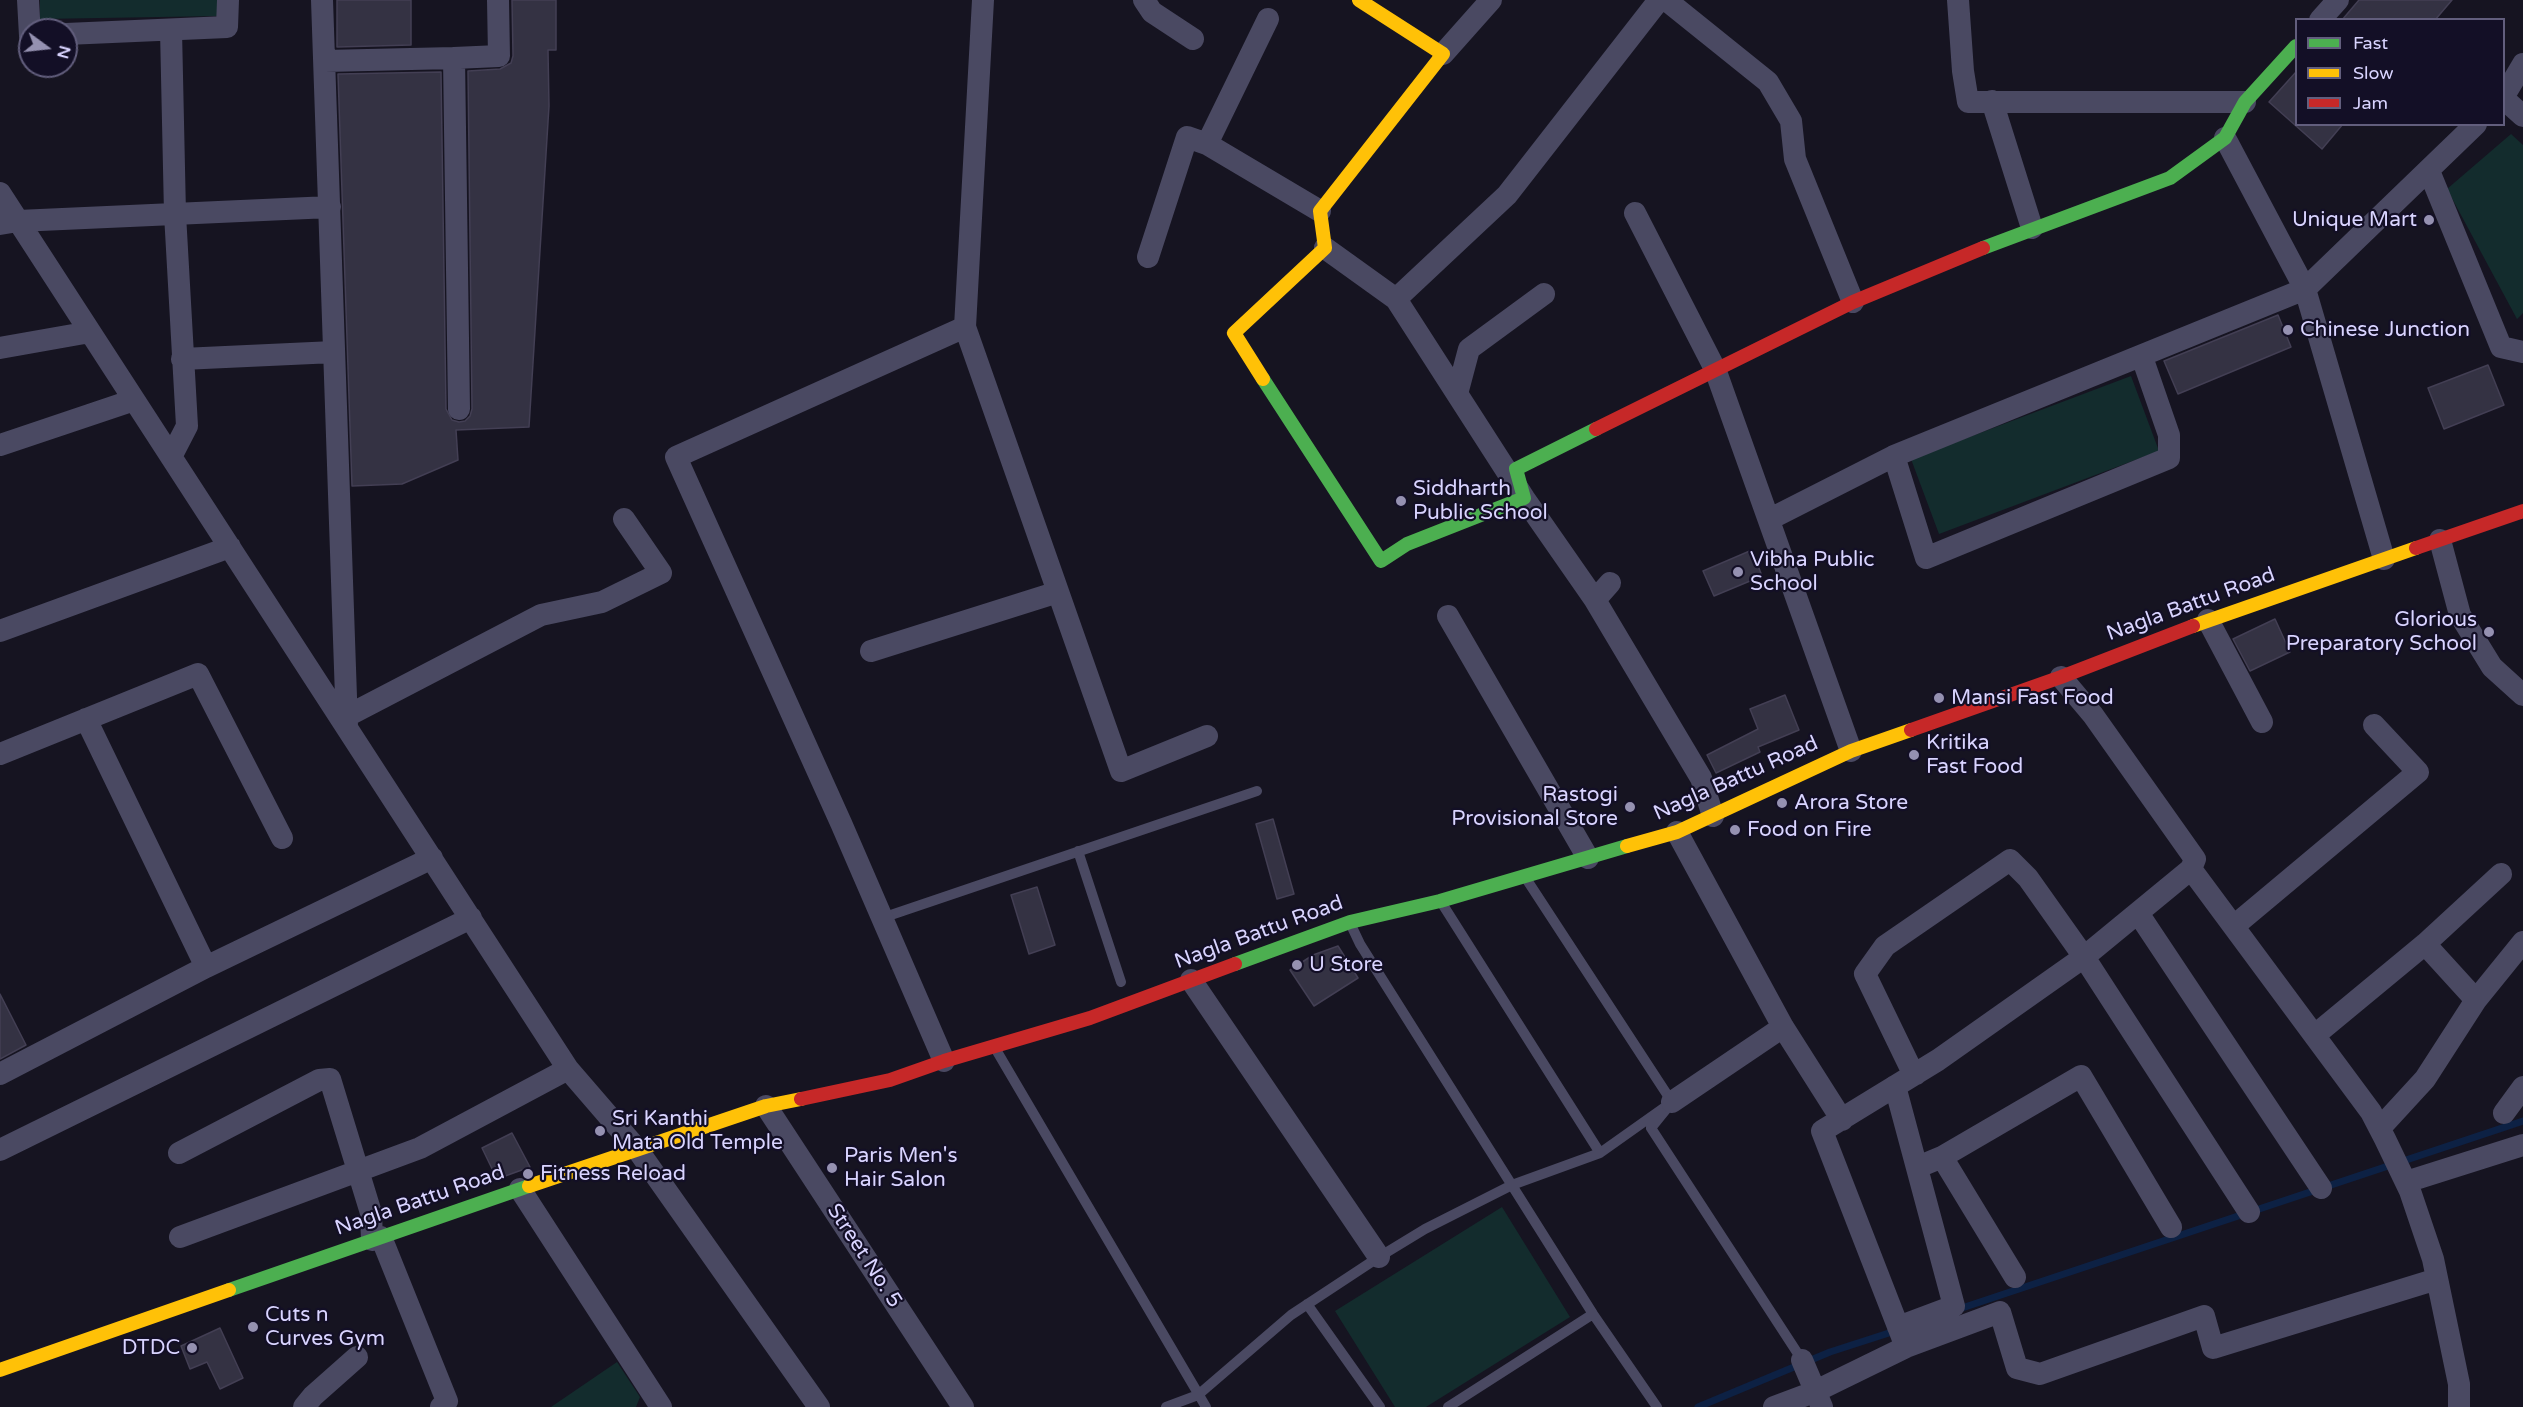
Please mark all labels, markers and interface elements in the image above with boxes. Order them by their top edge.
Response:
north arrow [18,18,78,78]
legend [2295,18,2505,126]
text: Fast [2353,32,2388,54]
text: N [52,43,75,61]
text: Slow [2353,62,2394,84]
text: Jam [2353,92,2388,114]
place label: Unique Mart [2292,207,2417,233]
marker: Unique Mart [2422,213,2436,227]
place label: Chinese Junction [2300,317,2470,343]
marker: Chinese Junction [2281,323,2295,337]
place label: Siddharth Public School [1413,476,1548,526]
marker: Siddharth Public School [1394,494,1408,508]
place label: Vibha Public School [1750,547,1875,597]
street label: Nagla Battu Road [2103,563,2279,647]
marker: Vibha Public School [1731,565,1745,579]
place label: Glorious Preparatory School [2286,607,2477,657]
marker: Glorious Preparatory School [2482,625,2496,639]
place label: Mansi Fast Food [1951,685,2114,711]
marker: Mansi Fast Food [1932,691,1946,705]
place label: Kritika Fast Food [1926,730,2023,780]
street label: Nagla Battu Road [1650,731,1822,827]
marker: Kritika Fast Food [1907,748,1921,762]
place label: Rastogi Provisional Store [1451,782,1618,832]
place label: Arora Store [1794,790,1908,816]
marker: Arora Store [1775,796,1789,810]
marker: Rastogi Provisional Store [1623,800,1637,814]
place label: Food on Fire [1747,817,1872,843]
marker: Food on Fire [1728,823,1742,837]
street label: Nagla Battu Road [1171,891,1347,975]
place label: U Store [1309,952,1383,978]
marker: U Store [1290,958,1304,972]
place label: Sri Kanthi Mata Old Temple [612,1106,783,1156]
marker: Sri Kanthi Mata Old Temple [593,1124,607,1138]
place label: Paris Men's Hair Salon [844,1143,958,1193]
street label: Nagla Battu Road [332,1160,508,1242]
place label: Fitness Reload [540,1161,686,1187]
marker: Paris Men's Hair Salon [825,1161,839,1175]
marker: Fitness Reload [521,1167,535,1181]
street label: Street No. 5 [821,1199,907,1313]
place label: Cuts n Curves Gym [265,1302,385,1352]
marker: Cuts n Curves Gym [246,1320,260,1334]
place label: DTDC [122,1335,180,1361]
marker: DTDC [185,1341,199,1355]

